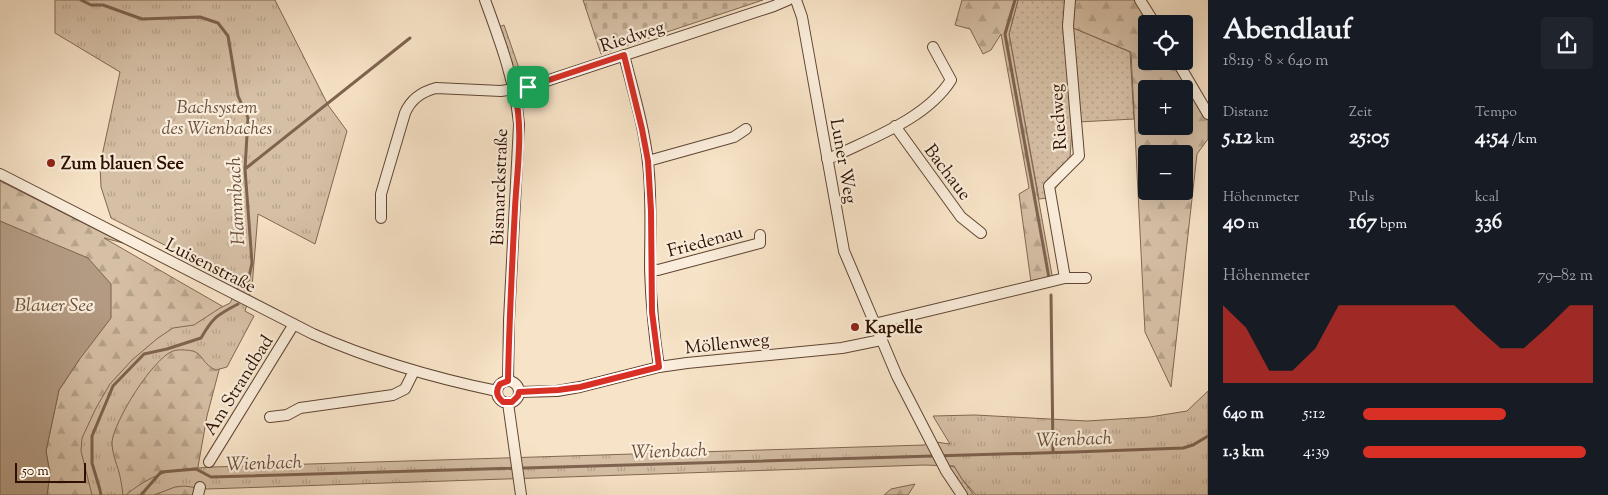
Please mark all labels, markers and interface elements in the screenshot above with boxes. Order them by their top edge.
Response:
text: Abendlauf [1223,11,1352,51]
street label: Riedweg [597,15,668,61]
map controls [1138,15,1193,200]
button: locate [1138,15,1193,70]
button: share [1541,17,1593,69]
text: 18:19 · 8 × 640 m [1223,50,1328,73]
pin [507,66,549,108]
icon: arrive [514,73,542,101]
button: + [1138,80,1193,135]
street label: Riedweg [1045,83,1075,151]
park label: Bachsystem des Wienbaches [162,96,272,143]
text: Distanz [1223,103,1268,123]
text: Zeit [1349,103,1372,123]
text: Tempo [1475,103,1517,123]
street label: Luner Weg [822,117,862,206]
text: 5.12 [1223,123,1252,153]
text: 25:05 [1349,123,1390,153]
text: 4:54 [1475,123,1509,153]
street label: Bismarckstraße [486,128,516,246]
text: km [1252,130,1275,150]
text: /km [1509,130,1537,150]
street label: Bachaue [917,139,976,207]
button: − [1138,145,1193,200]
place label: Zum blauen See [61,152,184,178]
water label: Hammbach [222,155,253,246]
marker: Zum blauen See [45,157,57,169]
text: Höhenmeter [1223,188,1299,208]
text: Puls [1349,188,1374,208]
text: kcal [1475,188,1499,208]
text: 40 [1223,208,1245,238]
text: 167 [1349,208,1377,238]
text: 336 [1475,208,1502,238]
text: m [1245,215,1259,235]
text: bpm [1377,215,1407,235]
street label: Friedenau [665,220,746,265]
street label: Luisenstraße [160,233,260,301]
text: Höhenmeter [1223,265,1310,288]
text: 79–82 m [1538,265,1593,288]
water label: Blauer See [15,293,94,320]
place label: Kapelle [865,316,923,342]
marker: Kapelle [849,321,861,333]
street label: Möllenweg [684,328,771,362]
street label: Am Strandbad [198,331,281,441]
text: 640 m [1223,403,1264,426]
text: 5:12 [1303,403,1326,426]
water label: Wienbach [1036,426,1113,455]
water label: Wienbach [631,438,708,467]
text: 1.3 km [1223,441,1264,464]
text: 4:39 [1303,441,1329,464]
water label: Wienbach [226,450,303,479]
scale bar [15,460,86,483]
text: 50 m [22,462,49,482]

